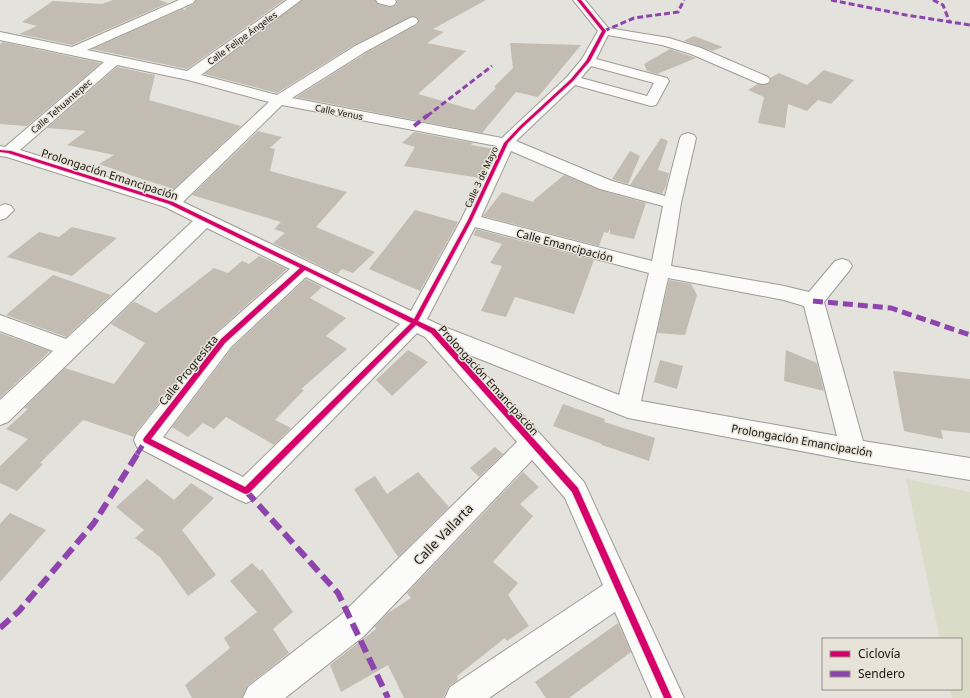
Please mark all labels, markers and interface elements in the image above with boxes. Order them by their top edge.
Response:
street label: Calle Felipe Ángeles [204,8,280,68]
street label: Calle Tehuantepec [28,75,95,136]
street label: Calle Venus [314,101,364,123]
street label: Calle 3 de Mayo [461,144,501,210]
street label: Prolongación Emancipación [40,145,180,203]
street label: Calle Emancipación [515,225,615,265]
street label: Prolongación Emancipación [435,322,543,438]
street label: Calle Progresista [155,332,221,408]
street label: Prolongación Emancipación [730,420,874,460]
street label: Calle Vallarta [409,499,477,569]
legend [822,638,962,690]
text: Ciclovía [858,645,900,662]
text: Sendero [858,665,905,682]

